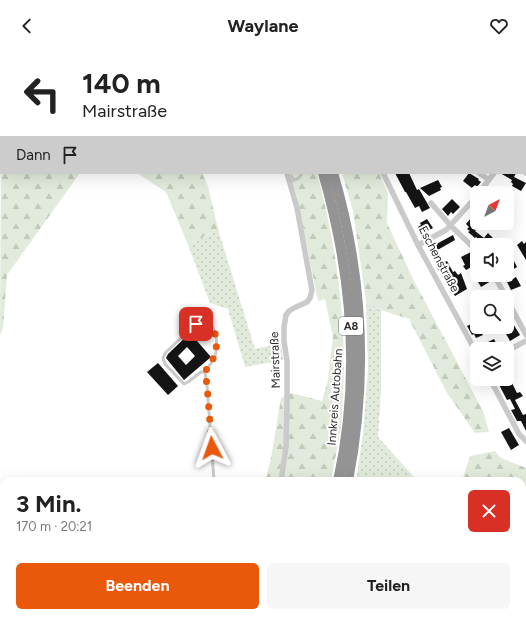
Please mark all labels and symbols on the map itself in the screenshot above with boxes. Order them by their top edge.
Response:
north arrow [470,186,514,230]
street label: Eschenstraße [416,224,462,295]
pin [179,307,213,341]
road number: A8 [339,317,363,335]
street label: Mairstraße [267,331,283,389]
street label: Innkreis Autobahn [325,348,345,446]
position arrow [191,427,233,469]

